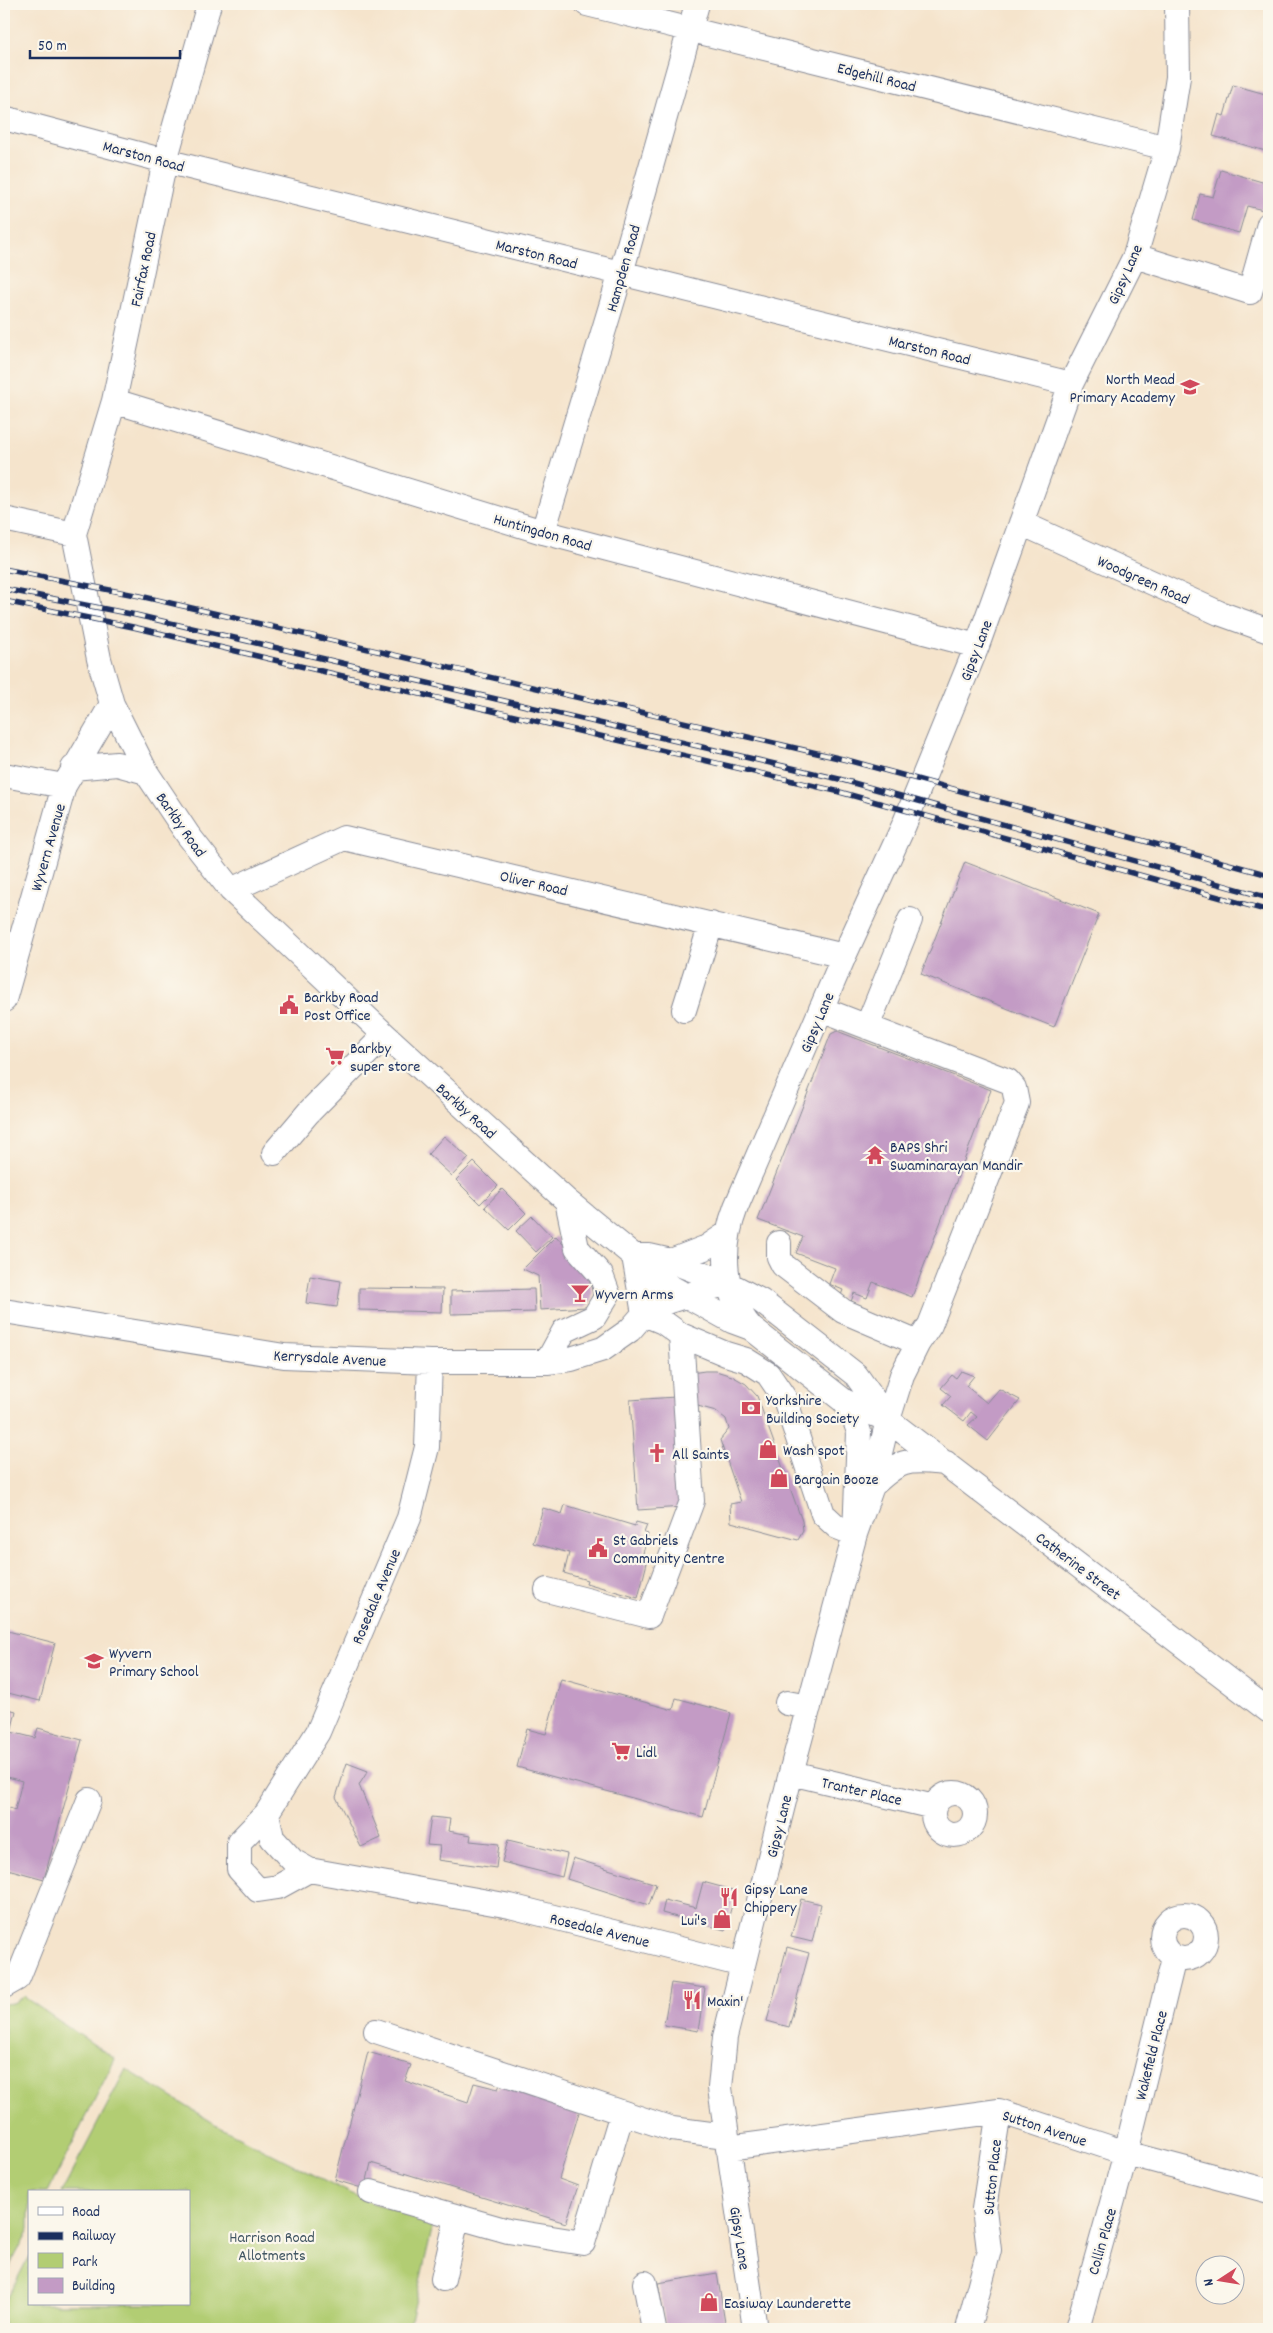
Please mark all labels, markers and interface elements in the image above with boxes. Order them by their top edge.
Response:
scale bar [30,28,180,60]
text: 50 m [38,36,67,58]
street label: Edgehill Road [835,58,918,99]
street label: Marston Road [100,135,187,179]
street label: Hampden Road [601,222,648,315]
street label: Fairfax Road [125,230,164,309]
street label: Marston Road [493,234,580,277]
street label: Gipsy Lane [1103,241,1150,309]
street label: Marston Road [886,330,973,373]
place label: North Mead Primary Academy [1070,369,1176,410]
school or university icon: North Mead Primary Academy [1179,376,1201,398]
street label: Huntingdon Road [490,508,594,558]
street label: Woodgreen Road [1093,551,1193,612]
street label: Gipsy Lane [955,617,999,685]
street label: Barkby Road [149,788,211,863]
street label: Wyvern Avenue [26,801,73,894]
street label: Oliver Road [497,865,570,903]
place label: Barkby Road Post Office [304,987,379,1028]
street label: Gipsy Lane [795,989,841,1057]
public building icon: Barkby Road Post Office [278,994,300,1016]
place label: Barkby super store [350,1038,420,1079]
supermarket icon: Barkby super store [324,1045,346,1067]
street label: Barkby Road [430,1078,501,1145]
place label: BAPS Shri Swaminarayan Mandir [890,1137,1023,1178]
temple icon: BAPS Shri Swaminarayan Mandir [864,1144,886,1166]
bar icon: Wyvern Arms [569,1282,591,1304]
place label: Wyvern Arms [595,1284,674,1307]
street label: Kerrysdale Avenue [273,1345,387,1374]
place label: Yorkshire Building Society [766,1390,859,1431]
bank icon: Yorkshire Building Society [740,1397,762,1419]
shop icon: Wash spot [757,1438,779,1460]
place label: Wash spot [783,1440,845,1463]
church icon: All Saints [646,1442,668,1464]
place label: All Saints [672,1444,730,1467]
shop icon: Bargain Booze [768,1467,790,1489]
place label: Bargain Booze [794,1469,878,1492]
street label: Catherine Street [1030,1527,1125,1607]
place label: St Gabriels Community Centre [613,1530,725,1571]
public building icon: St Gabriels Community Centre [587,1537,609,1559]
street label: Rosedale Avenue [347,1546,408,1648]
place label: Wyvern Primary School [109,1643,199,1684]
school or university icon: Wyvern Primary School [83,1650,105,1672]
supermarket icon: Lidl [610,1740,632,1762]
place label: Lidl [636,1742,657,1765]
street label: Tranter Place [819,1772,904,1813]
street label: Gipsy Lane [762,1793,799,1860]
place label: Gipsy Lane Chippery [744,1879,808,1920]
restaurant icon: Gipsy Lane Chippery [718,1886,740,1908]
street label: Rosedale Avenue [547,1908,652,1955]
shop icon: Lui's [711,1908,733,1930]
place label: Lui's [681,1910,707,1933]
restaurant icon: Maxin' [681,1989,703,2011]
place label: Maxin' [707,1991,743,2014]
street label: Wakefield Place [1130,2008,1175,2103]
street label: Sutton Avenue [999,2105,1089,2154]
street label: Sutton Place [978,2138,1009,2216]
legend [28,2190,190,2306]
text: Road [72,2202,100,2224]
street label: Gipsy Lane [722,2205,755,2272]
street label: Collin Place [1083,2206,1124,2278]
text: Railway [72,2226,116,2248]
park label: Harrison Road Allotments [229,2227,315,2268]
text: Park [72,2252,98,2274]
north arrow [1196,2256,1246,2306]
text: Building [72,2276,115,2298]
text: N [1199,2277,1220,2288]
shop icon: Easiway Launderette [698,2291,720,2313]
place label: Easiway Launderette [724,2293,851,2316]

